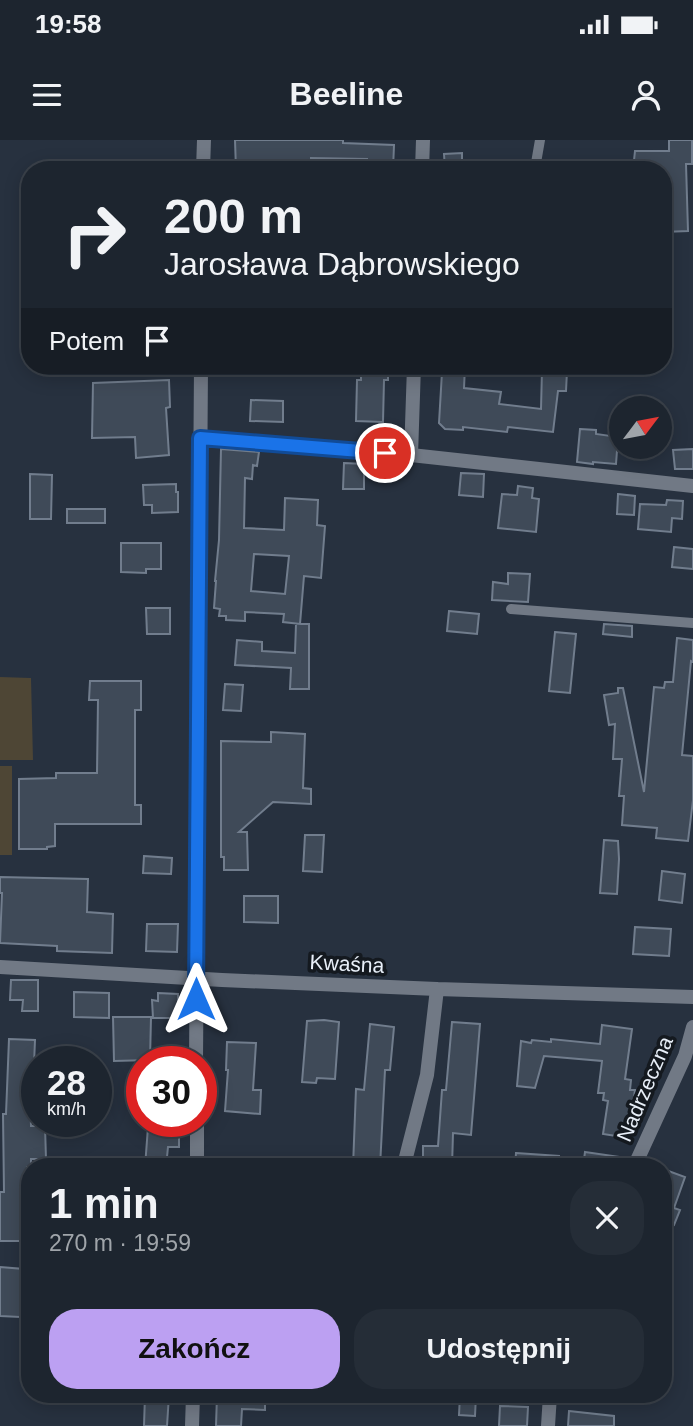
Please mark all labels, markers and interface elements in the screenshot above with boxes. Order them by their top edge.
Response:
text: 19:58 [35,9,102,39]
icon: menu [28,76,66,114]
text: Beeline [290,76,403,112]
icon: person [627,76,665,114]
icon: right [49,189,140,280]
text: 200 m [164,189,303,243]
text: Jarosława Dąbrowskiego [164,246,520,282]
icon: arrive [138,322,176,360]
text: Potem [49,326,124,356]
north arrow [609,396,672,458]
map controls [609,396,672,459]
pin [355,423,415,483]
icon: arrive [366,434,404,472]
street label: Kwaśna [309,950,385,977]
position arrow [159,962,233,1036]
street label: Nadrzeczna [612,1032,677,1145]
speed limit sign: 30 [126,1046,217,1137]
text: 28 [47,1063,86,1102]
text: km/h [47,1099,86,1119]
text: 1 min [49,1180,159,1227]
button: close [570,1181,644,1255]
text: 270 m · 19:59 [49,1230,191,1256]
button: Zakończ [49,1309,340,1389]
button: Udostępnij [354,1309,644,1389]

